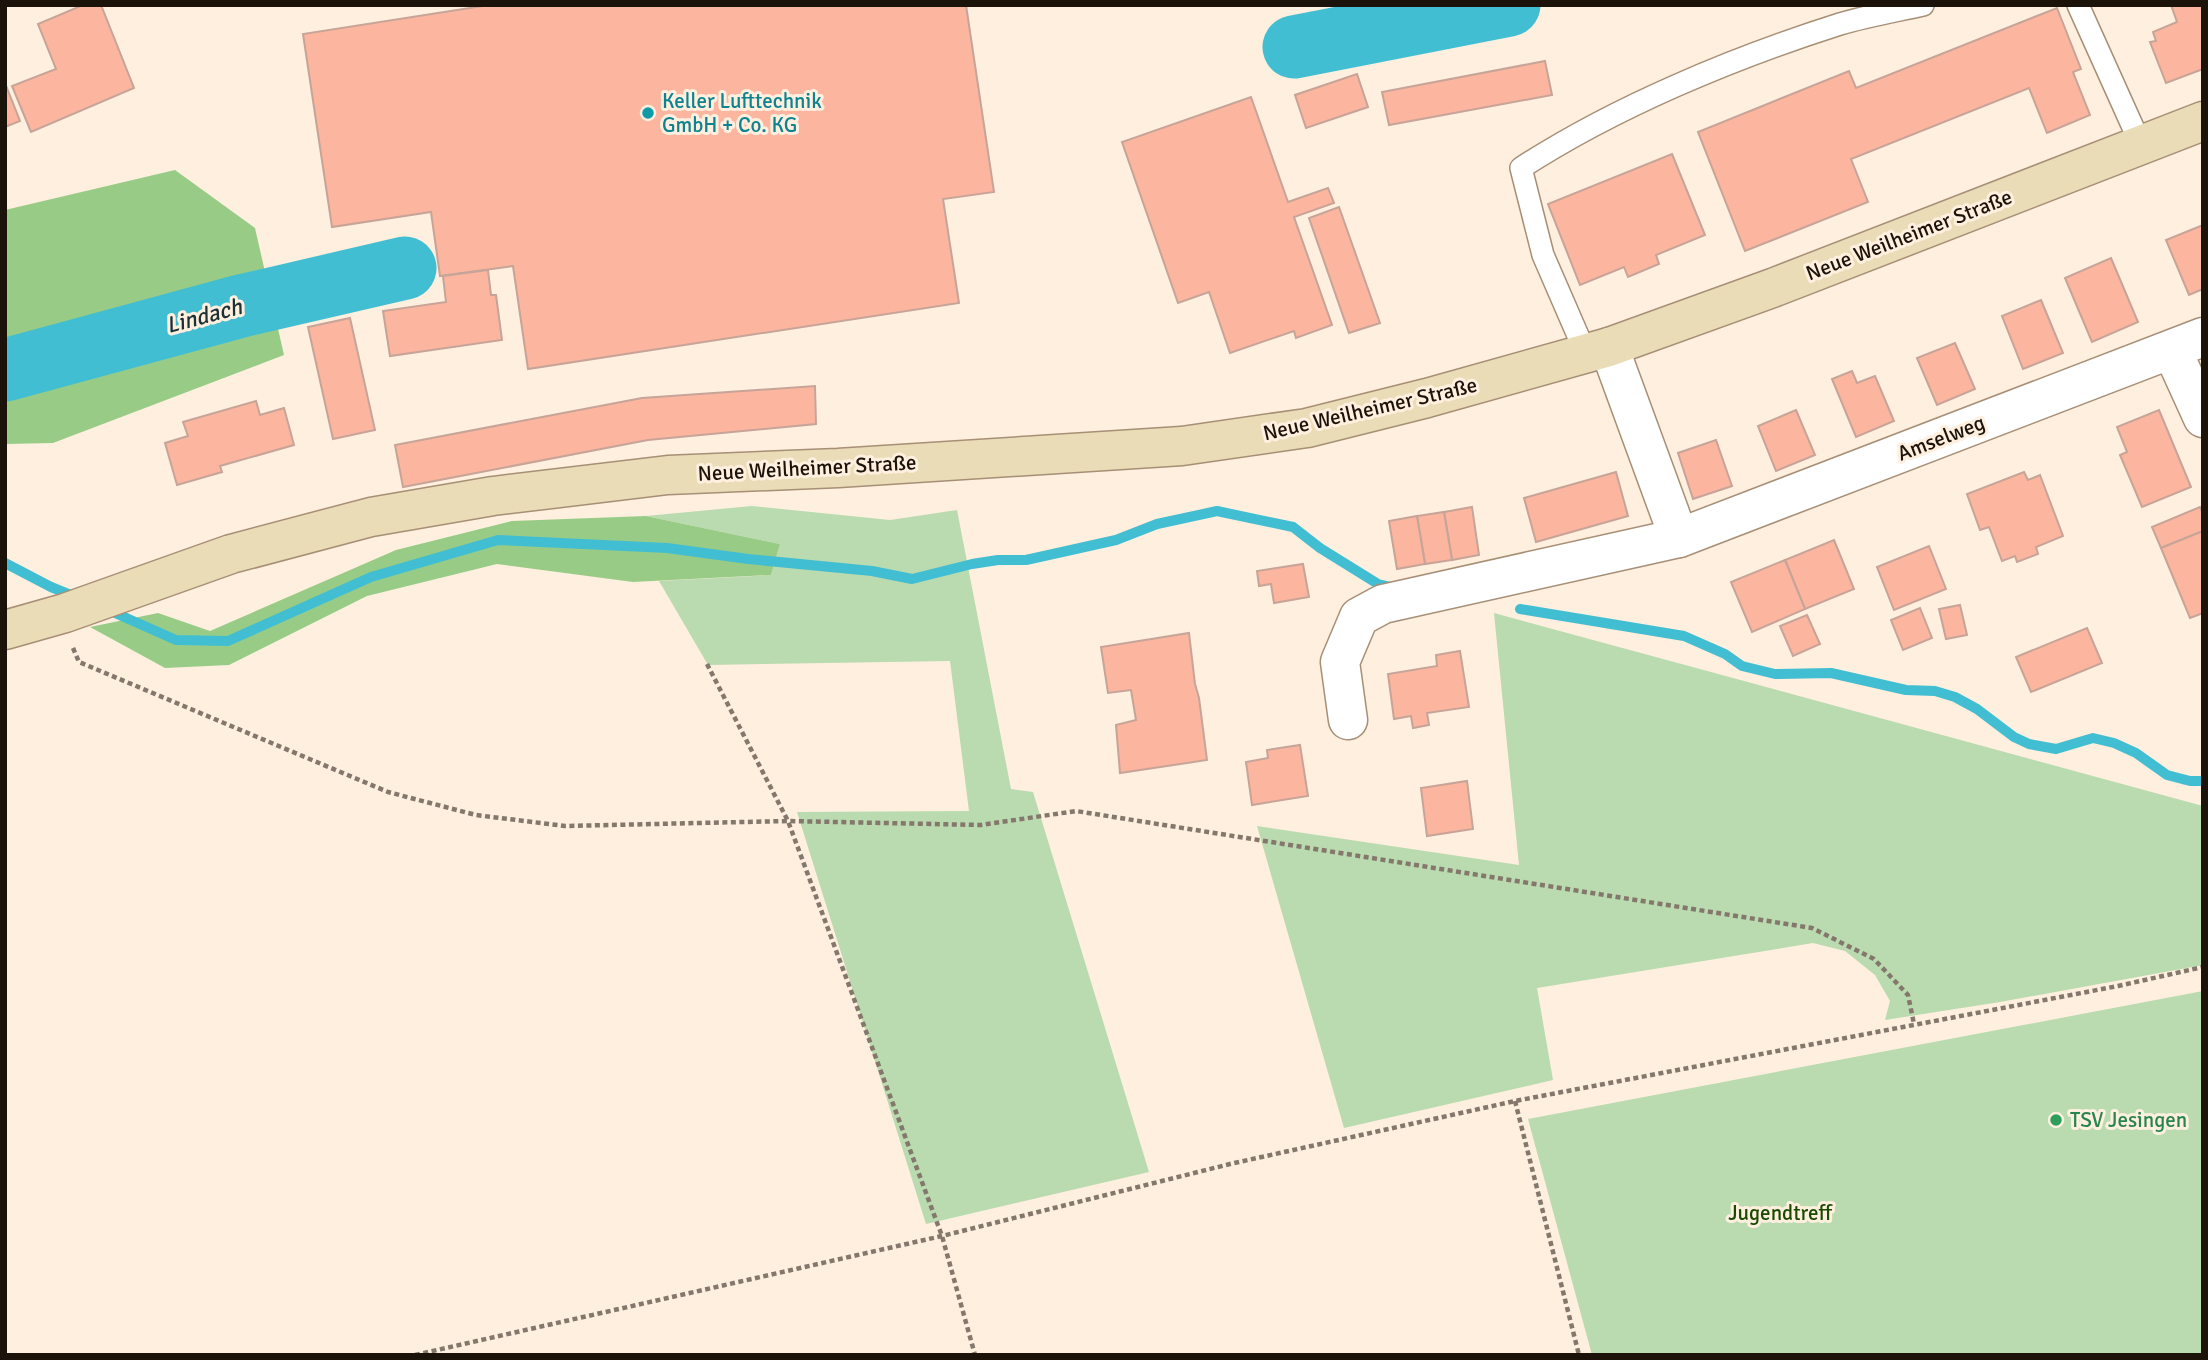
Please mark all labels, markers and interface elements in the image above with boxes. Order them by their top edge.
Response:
place label: Keller Lufttechnik GmbH + Co. KG [662,88,822,138]
marker: Keller Lufttechnik GmbH + Co. KG [640,105,656,121]
street label: Neue Weilheimer Straße [1802,184,2016,286]
water label: Lindach [163,292,247,340]
street label: Neue Weilheimer Straße [1260,372,1480,446]
street label: Amselweg [1893,409,1989,467]
street label: Neue Weilheimer Straße [697,449,917,487]
place label: TSV Jesingen [2070,1107,2187,1133]
marker: TSV Jesingen [2048,1112,2064,1128]
park label: Jugendtreff [1728,1200,1833,1226]

